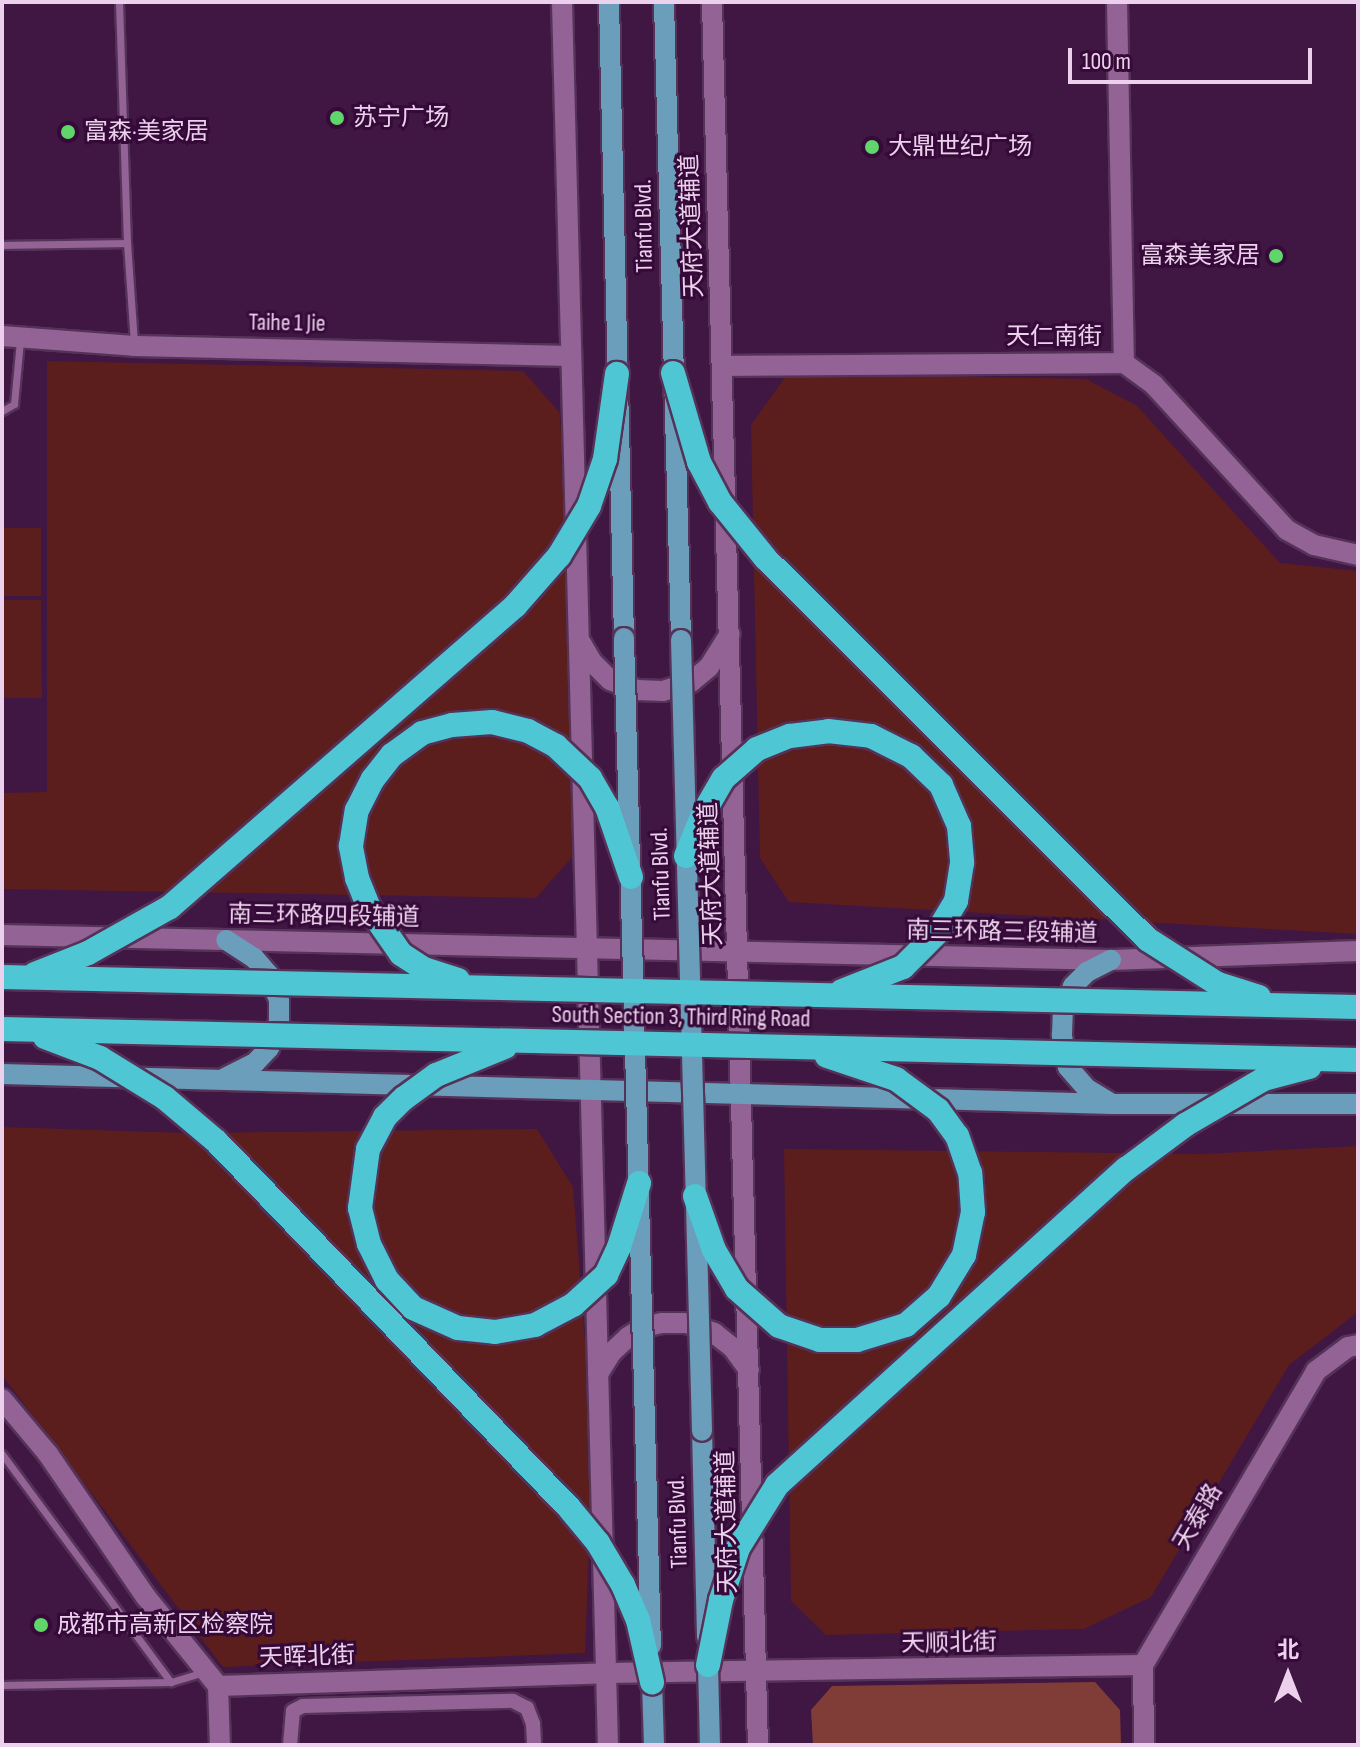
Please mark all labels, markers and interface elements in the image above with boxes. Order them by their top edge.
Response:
scale bar [1072,32,1316,82]
text: 100 m [1082,47,1131,76]
place label: 苏宁广场 [353,104,449,132]
marker: 苏宁广场 [328,109,346,127]
place label: 富森·美家居 [84,118,209,146]
marker: 富森·美家居 [59,123,77,141]
place label: 大鼎世纪广场 [888,133,1032,161]
marker: 大鼎世纪广场 [863,138,881,156]
street label: 天府大道辅道 [675,154,709,298]
street label: Tianfu Blvd. [629,179,659,273]
place label: 富森美家居 [1140,242,1260,270]
marker: 富森美家居 [1267,247,1285,265]
street label: Taihe 1 Jie [248,308,326,338]
street label: 天仁南街 [1006,323,1102,351]
street label: 天府大道辅道 [694,802,728,946]
street label: Tianfu Blvd. [645,827,677,921]
street label: 南三环路四段辅道 [228,900,420,932]
street label: 南三环路三段辅道 [906,916,1098,948]
street label: South Section 3, Third Ring Road [551,1000,811,1034]
street label: 天府大道辅道 [711,1450,743,1594]
street label: Tianfu Blvd. [662,1475,694,1569]
street label: 天泰路 [1168,1479,1228,1555]
place label: 成都市高新区检察院 [57,1611,273,1639]
marker: 成都市高新区检察院 [32,1616,50,1634]
street label: 天顺北街 [901,1628,997,1658]
north arrow [1248,1635,1328,1715]
text: 北 [1277,1637,1299,1664]
street label: 天晖北街 [259,1641,355,1673]

